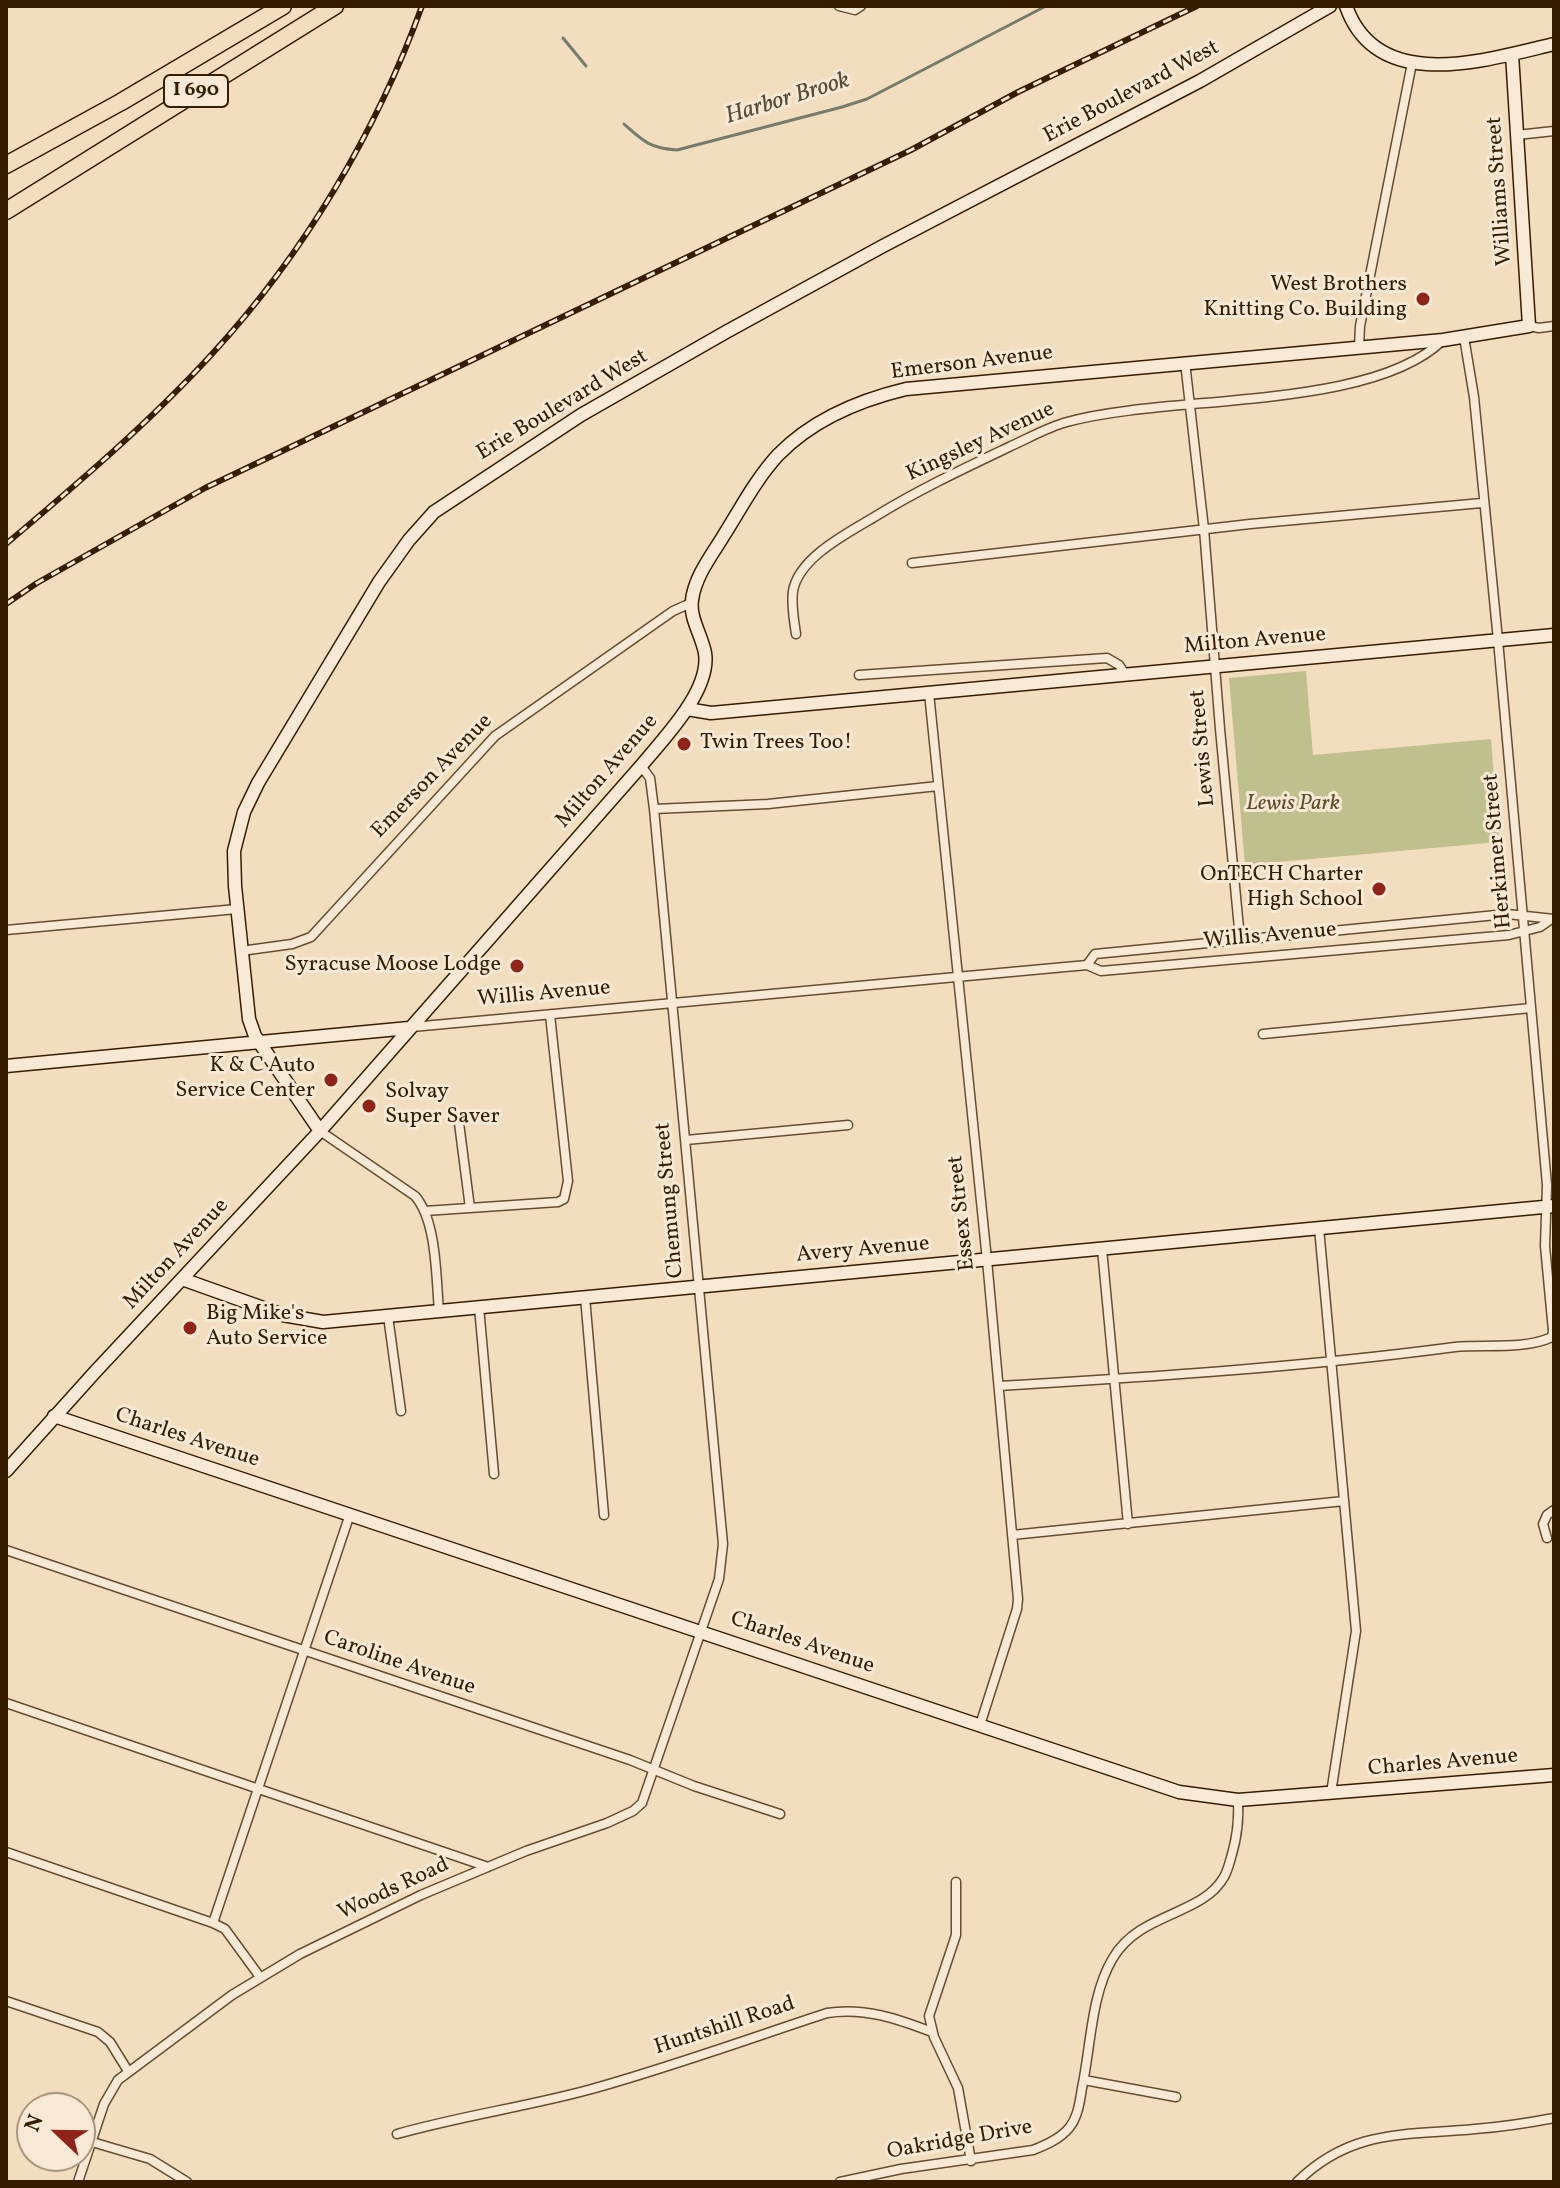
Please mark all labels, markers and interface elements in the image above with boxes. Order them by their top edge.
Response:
street label: Erie Boulevard West [1040,36,1224,150]
water label: Harbor Brook [722,67,854,133]
road number: I 690 [164,75,228,107]
street label: Williams Street [1483,115,1519,267]
place label: West Brothers Knitting Co. Building [1204,273,1407,324]
marker: West Brothers Knitting Co. Building [1414,290,1432,308]
street label: Emerson Avenue [890,341,1054,387]
street label: Erie Boulevard West [473,344,653,468]
street label: Kingsley Avenue [903,397,1059,489]
street label: Milton Avenue [1183,623,1327,661]
street label: Lewis Street [1186,688,1222,808]
street label: Emerson Avenue [367,709,499,845]
street label: Milton Avenue [551,710,665,834]
place label: Twin Trees Too! [700,731,853,757]
marker: Twin Trees Too! [675,735,693,753]
street label: Herkimer Street [1479,772,1519,930]
park label: Lewis Park [1246,792,1340,818]
place label: OnTECH Charter High School [1200,863,1363,914]
marker: OnTECH Charter High School [1370,880,1388,898]
street label: Willis Avenue [1202,918,1338,956]
place label: Syracuse Moose Lodge [284,953,501,979]
marker: Syracuse Moose Lodge [508,957,526,975]
street label: Willis Avenue [476,976,612,1014]
place label: K & C Auto Service Center [175,1054,315,1106]
marker: K & C Auto Service Center [322,1071,340,1089]
place label: Solvay Super Saver [385,1080,500,1132]
marker: Solvay Super Saver [360,1097,378,1115]
street label: Chemung Street [651,1121,691,1279]
street label: Essex Street [944,1154,982,1272]
street label: Milton Avenue [119,1194,235,1316]
street label: Avery Avenue [795,1232,931,1270]
place label: Big Mike's Auto Service [206,1302,327,1354]
marker: Big Mike's Auto Service [181,1319,199,1337]
street label: Charles Avenue [111,1403,263,1475]
street label: Charles Avenue [727,1607,877,1681]
street label: Caroline Avenue [319,1626,479,1702]
street label: Charles Avenue [1367,1744,1519,1784]
street label: Woods Road [334,1853,454,1927]
street label: Huntshill Road [651,1992,799,2062]
north arrow [16,2092,96,2172]
text: N [18,2110,53,2137]
street label: Oakridge Drive [885,2115,1035,2167]

